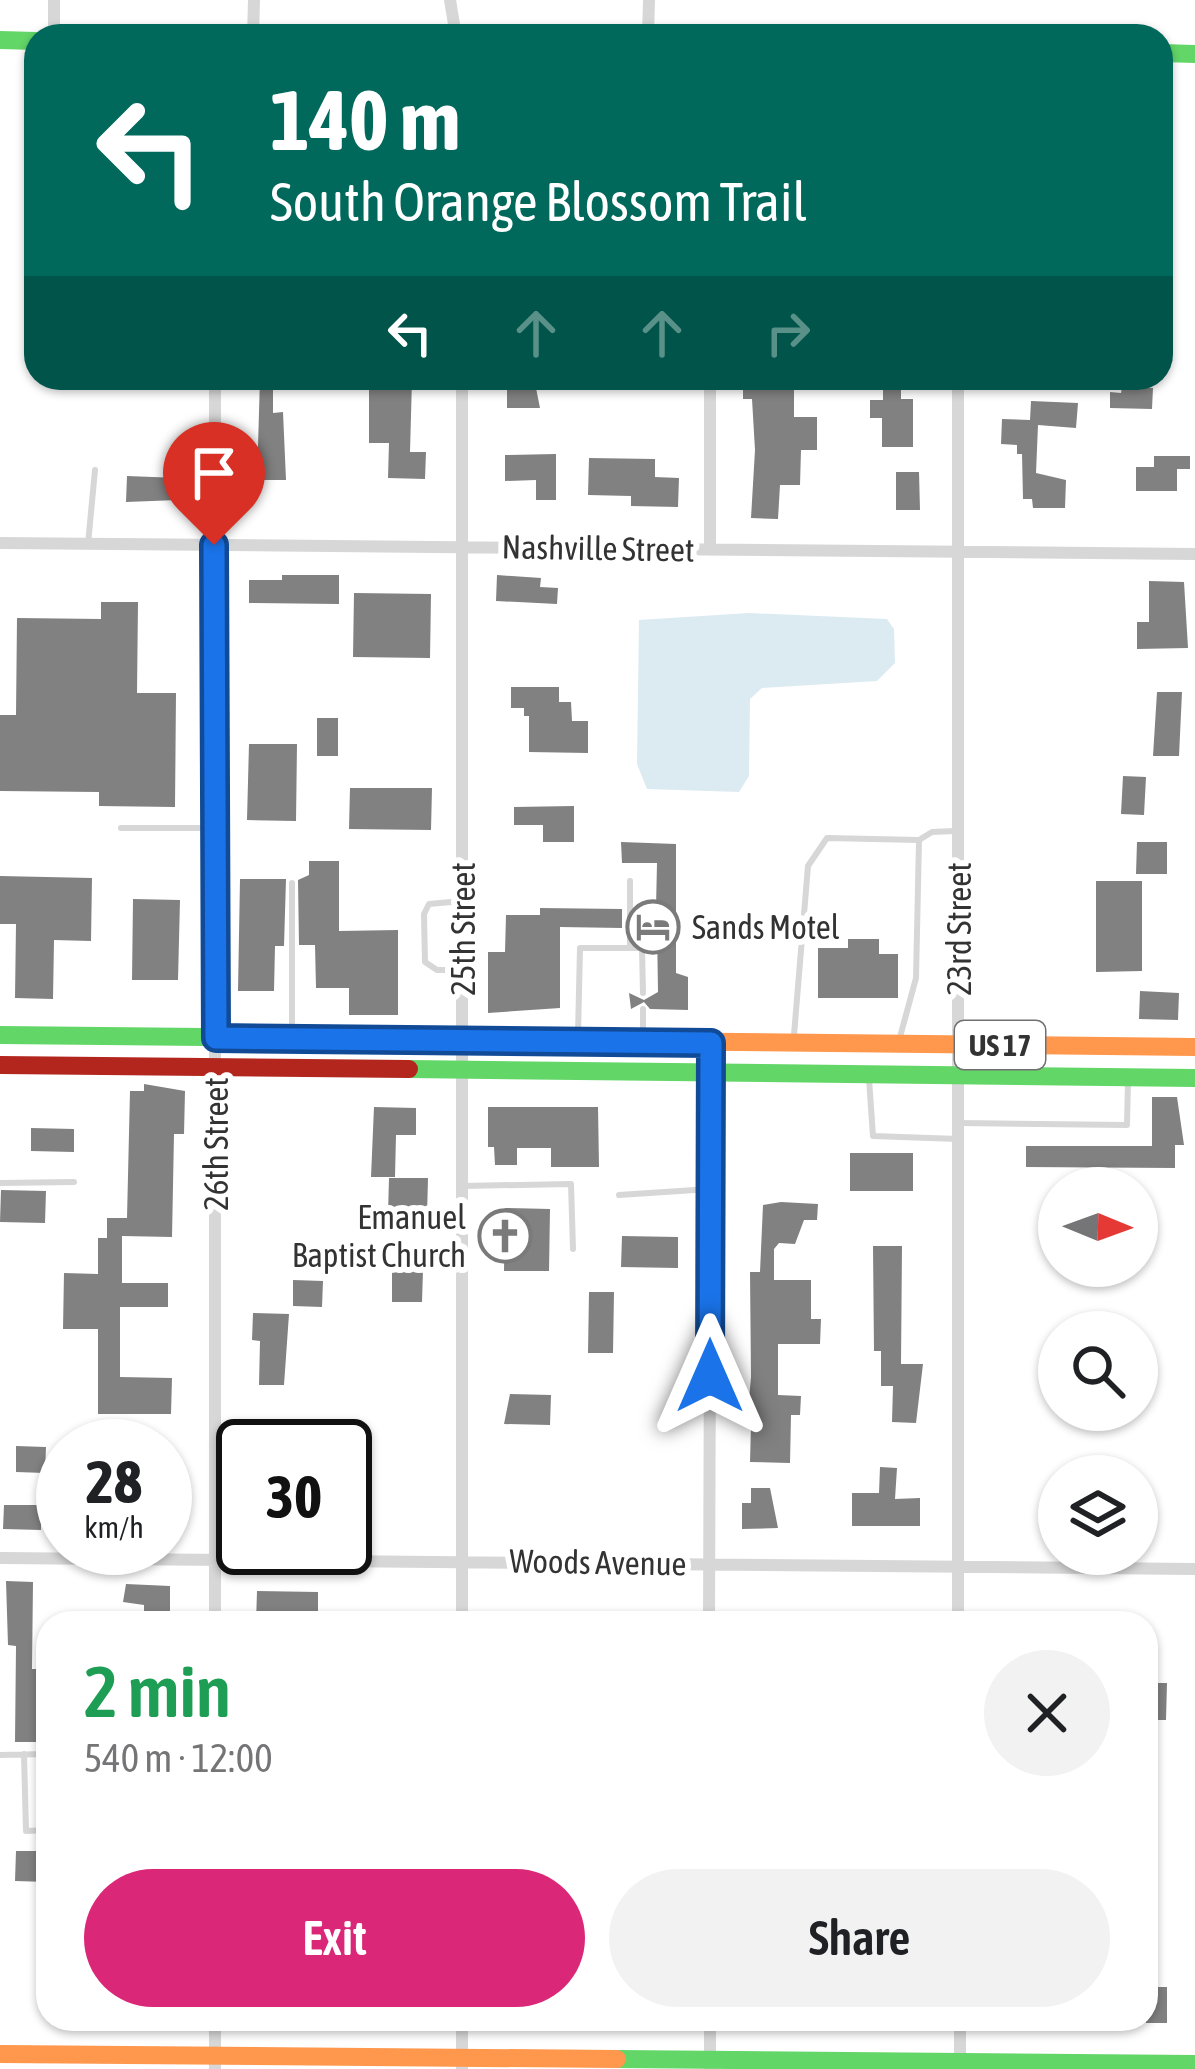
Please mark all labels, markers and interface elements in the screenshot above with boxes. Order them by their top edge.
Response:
icon: left [72,72,228,228]
text: 140 m [270,72,460,168]
text: South Orange Blossom Trail [270,171,807,232]
icon: left [377,300,443,366]
icon: ahead [503,300,569,366]
icon: ahead [629,300,695,366]
icon: right [755,300,821,366]
pin [163,422,265,545]
icon: arrive [181,440,247,506]
street label: Nashville Street [501,527,695,569]
street label: 25th Street [444,862,482,996]
street label: 23rd Street [940,862,978,996]
hotel icon: Sands Motel [625,899,681,955]
place label: Sands Motel [692,908,840,946]
road number: US 17 [955,1021,1045,1069]
street label: 26th Street [197,1077,235,1211]
north arrow [1038,1167,1158,1287]
map controls [1038,1167,1158,1575]
place label: Emanuel Baptist Church [292,1198,466,1274]
church icon: Emanuel Baptist Church [477,1208,533,1264]
button: search [1038,1311,1158,1431]
position arrow [647,1313,773,1439]
speed limit sign: 30 [216,1419,372,1575]
text: 28 [86,1447,142,1516]
button: layers [1038,1455,1158,1575]
text: km/h [84,1510,144,1544]
street label: Woods Avenue [509,1541,687,1583]
text: 2 min [84,1650,231,1732]
button: close [984,1650,1110,1776]
text: 540 m · 12:00 [84,1736,273,1780]
button: Exit [84,1869,585,2007]
button: Share [609,1869,1110,2007]

